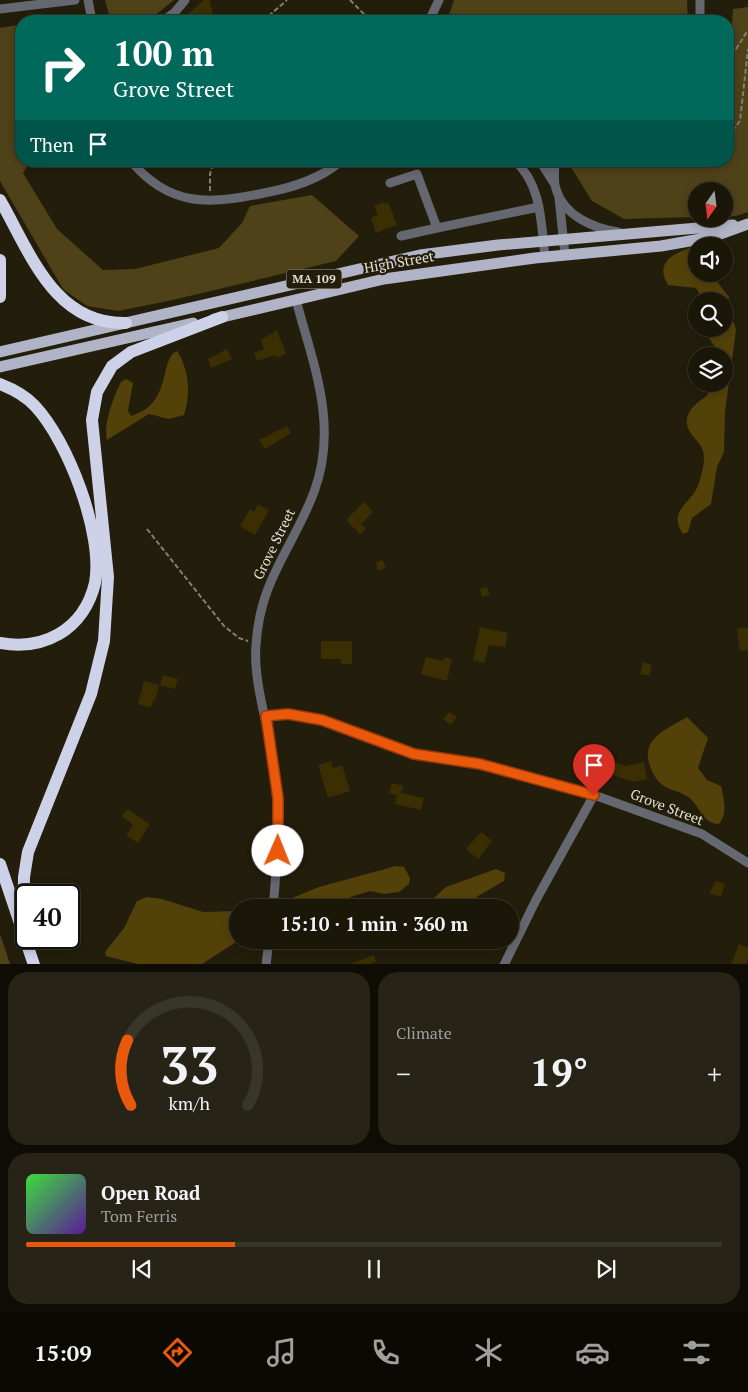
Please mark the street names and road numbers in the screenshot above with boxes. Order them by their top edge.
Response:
street label: High Street [362,246,436,277]
road number: MA 109 [286,270,342,288]
street label: Grove Street [248,504,299,583]
street label: Grove Street [628,784,707,830]

